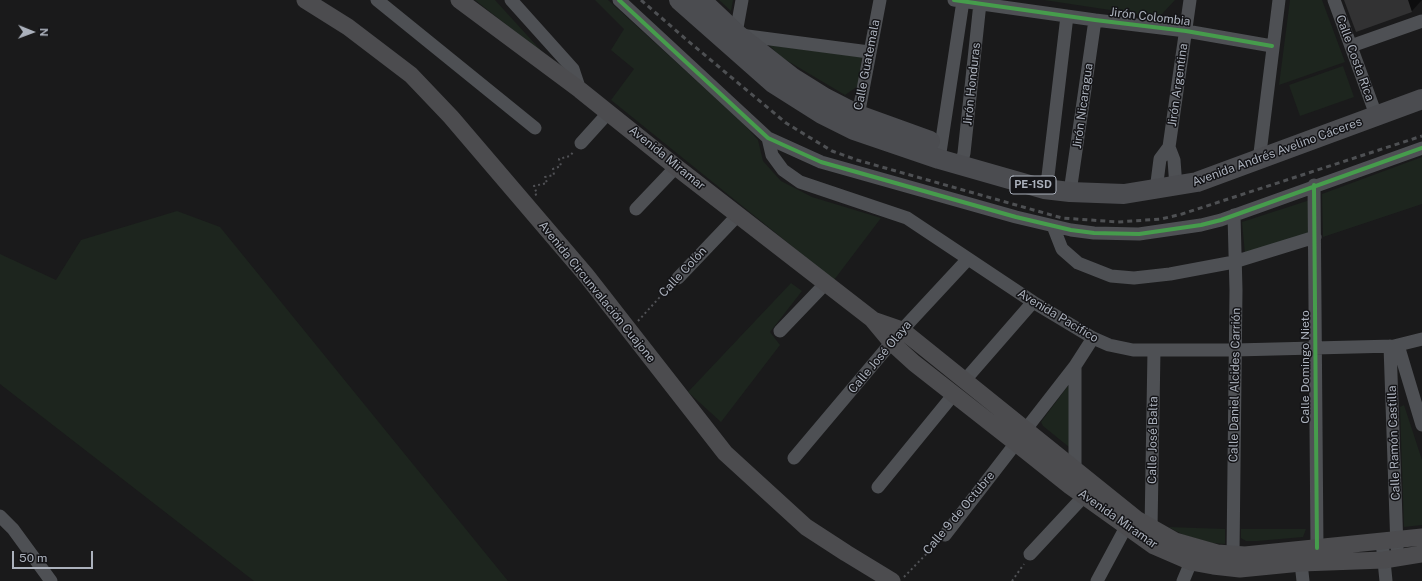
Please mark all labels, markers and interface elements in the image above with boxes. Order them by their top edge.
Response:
street label: Jirón Colombia [1109,5,1191,29]
north arrow [12,12,52,52]
street label: Calle Costa Rica [1333,13,1377,103]
street label: Calle Guatemala [851,18,883,112]
text: N [38,28,50,37]
street label: Jirón Honduras [960,42,984,126]
street label: Jirón Argentina [1165,42,1191,128]
street label: Jirón Nicaragua [1070,62,1096,150]
street label: Avenida Andrés Avelino Cáceres [1190,115,1364,189]
street label: Avenida Miramar [626,123,708,193]
road number: PE-1SD [1010,176,1056,194]
street label: Avenida Circunvalación Cuajone [536,218,658,366]
street label: Calle Colón [656,244,710,300]
street label: Avenida Pacifico [1015,286,1101,346]
street label: Calle Daniel Alcides Carrión [1226,308,1244,462]
street label: Calle Domingo Nieto [1298,310,1312,424]
street label: Calle José Olaya [846,318,914,396]
street label: Calle Ramón Castilla [1385,385,1403,501]
street label: Calle José Balta [1145,396,1161,484]
street label: Calle 9 de Octubre [920,469,998,557]
street label: Avenida Miramar [1076,486,1160,552]
scale bar [14,543,95,569]
text: 50 m [19,551,47,565]

